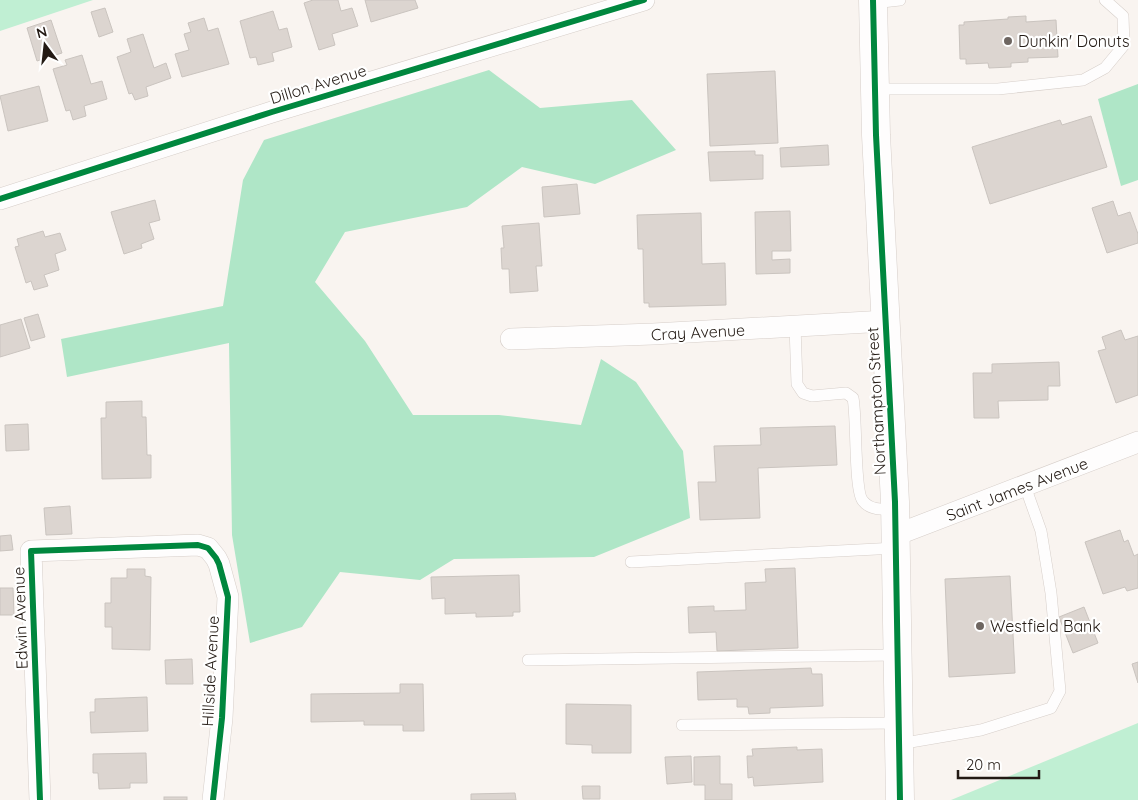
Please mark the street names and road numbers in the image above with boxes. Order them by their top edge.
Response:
street label: Dillon Avenue [267,60,369,108]
street label: Cray Avenue [650,320,746,344]
street label: Northampton Street [862,326,890,476]
street label: Saint James Avenue [943,453,1091,525]
street label: Edwin Avenue [8,566,32,670]
street label: Hillside Avenue [197,615,223,727]

